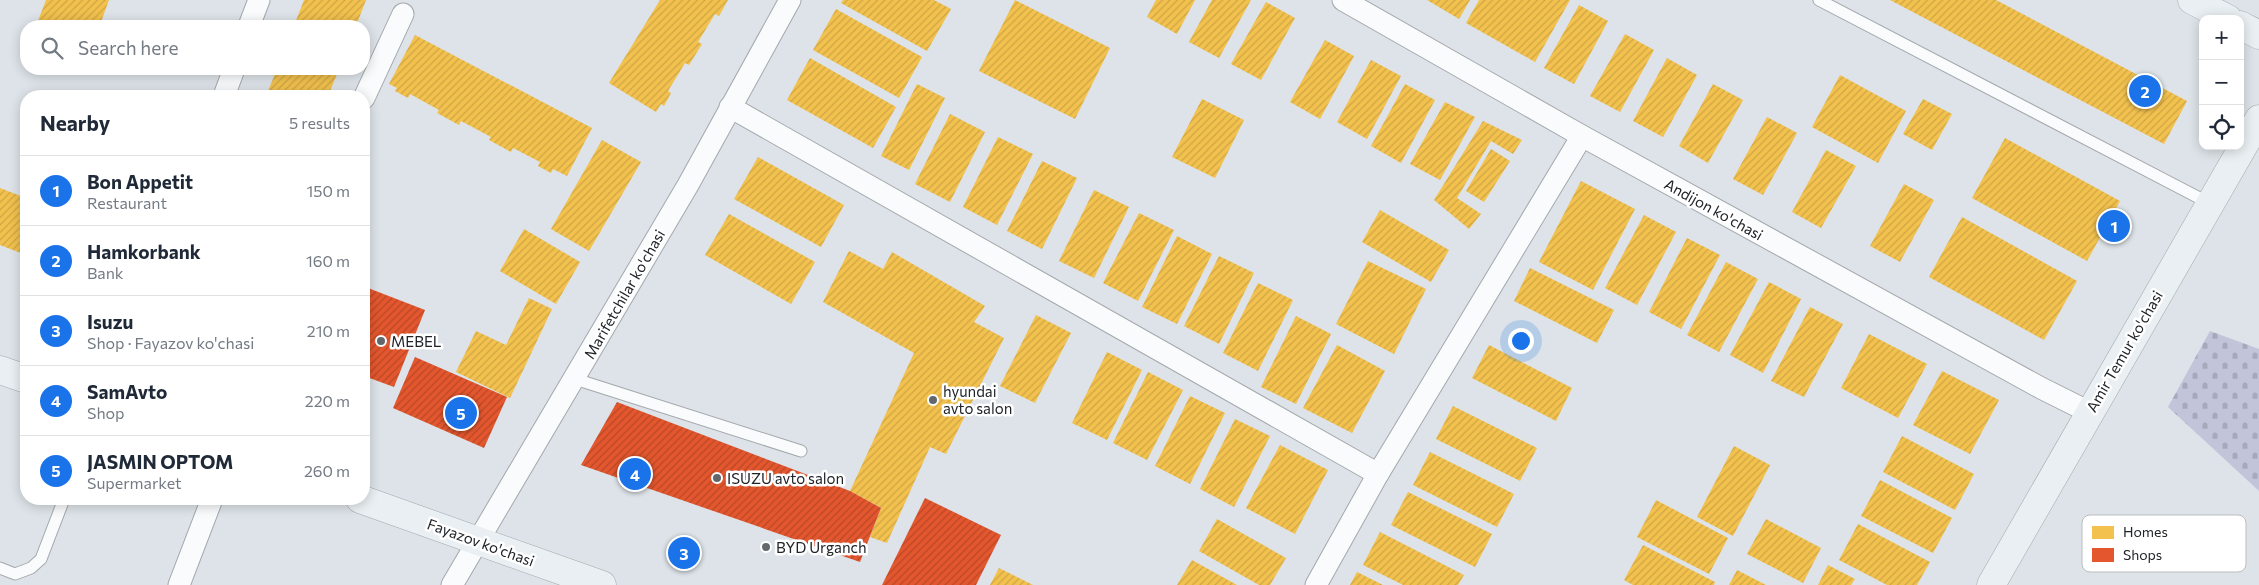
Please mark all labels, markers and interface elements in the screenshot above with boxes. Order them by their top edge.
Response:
map controls [2199,15,2244,150]
button: + [2199,15,2244,60]
search box [20,20,370,75]
icon: search [38,34,66,62]
text: Search here [78,36,178,59]
button: − [2199,60,2244,105]
pin: 2 [2129,72,2161,110]
button: locate [2199,105,2244,150]
text: Nearby [40,110,110,135]
text: 5 results [289,113,350,132]
text: Bon Appetit [87,170,193,193]
street label: Andijon ko'chasi [1662,174,1766,244]
text: 1 [52,181,60,200]
text: 150 m [307,181,350,200]
text: Restaurant [87,193,167,212]
pin: 1 [2098,207,2130,245]
street label: Marifetchilar ko'chasi [580,226,668,362]
text: Hamkorbank [87,240,201,263]
text: 2 [51,251,61,270]
text: 160 m [306,251,350,270]
text: Bank [87,263,124,282]
street label: Amir Temur ko'chasi [2082,287,2166,415]
text: Isuzu [87,310,133,333]
text: 3 [51,321,61,340]
text: 210 m [307,321,350,340]
your location [1508,328,1534,354]
place label: MEBEL [391,332,442,350]
text: Shop · Fayazov ko'chasi [87,333,254,352]
marker: MEBEL [375,335,387,347]
text: SamAvto [87,380,167,403]
place label: hyundai avto salon [943,382,1012,417]
text: 4 [51,391,61,410]
text: 220 m [305,391,350,410]
pin: 5 [445,394,477,432]
marker: hyundai avto salon [927,394,939,406]
text: Shop [87,403,125,422]
text: JASMIN OPTOM [87,450,233,473]
pin: 4 [619,455,651,493]
text: 5 [51,461,61,480]
text: 260 m [304,461,350,480]
place label: ISUZU avto salon [727,469,844,487]
marker: ISUZU avto salon [711,472,723,484]
text: Supermarket [87,473,182,492]
street label: Fayazov ko'chasi [425,514,537,570]
legend [2082,515,2246,572]
text: Homes [2123,523,2168,540]
pin: 3 [668,534,700,572]
place label: BYD Urganch [776,538,867,556]
marker: BYD Urganch [760,541,772,553]
text: Shops [2123,546,2162,563]

